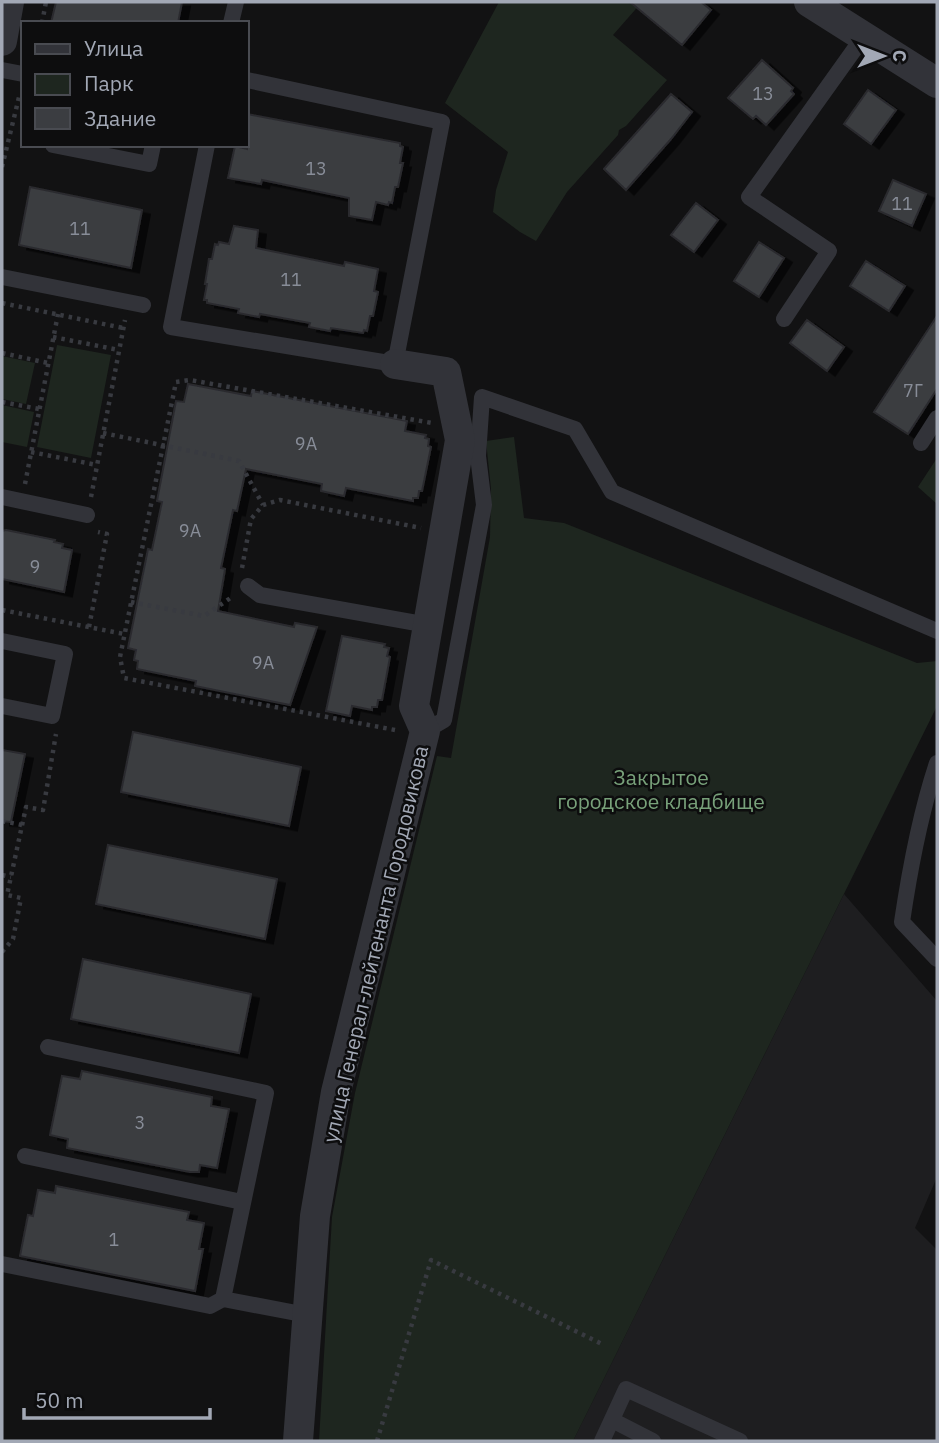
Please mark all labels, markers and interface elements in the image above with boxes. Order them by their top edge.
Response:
legend [21,21,248,147]
north arrow [848,21,918,91]
text: Улица [84,34,143,62]
text: С [888,50,912,62]
text: Парк [84,69,134,97]
house number: 13 [752,82,774,105]
text: Здание [84,104,156,132]
house number: 13 [305,157,327,180]
house number: 11 [891,192,913,215]
house number: 11 [69,217,91,240]
house number: 11 [280,268,302,291]
house number: 7Г [903,379,923,402]
house number: 9А [295,432,318,455]
house number: 9А [179,519,202,542]
house number: 9 [30,555,40,578]
house number: 9А [252,651,275,674]
street label: улица Генерал-лейтенанта Городовикова [316,743,434,1145]
park label: Закрытое городское кладбище [557,763,765,815]
house number: 3 [135,1111,145,1134]
house number: 1 [109,1228,119,1251]
scale bar [24,1376,210,1420]
text: 50 m [35,1386,84,1414]

